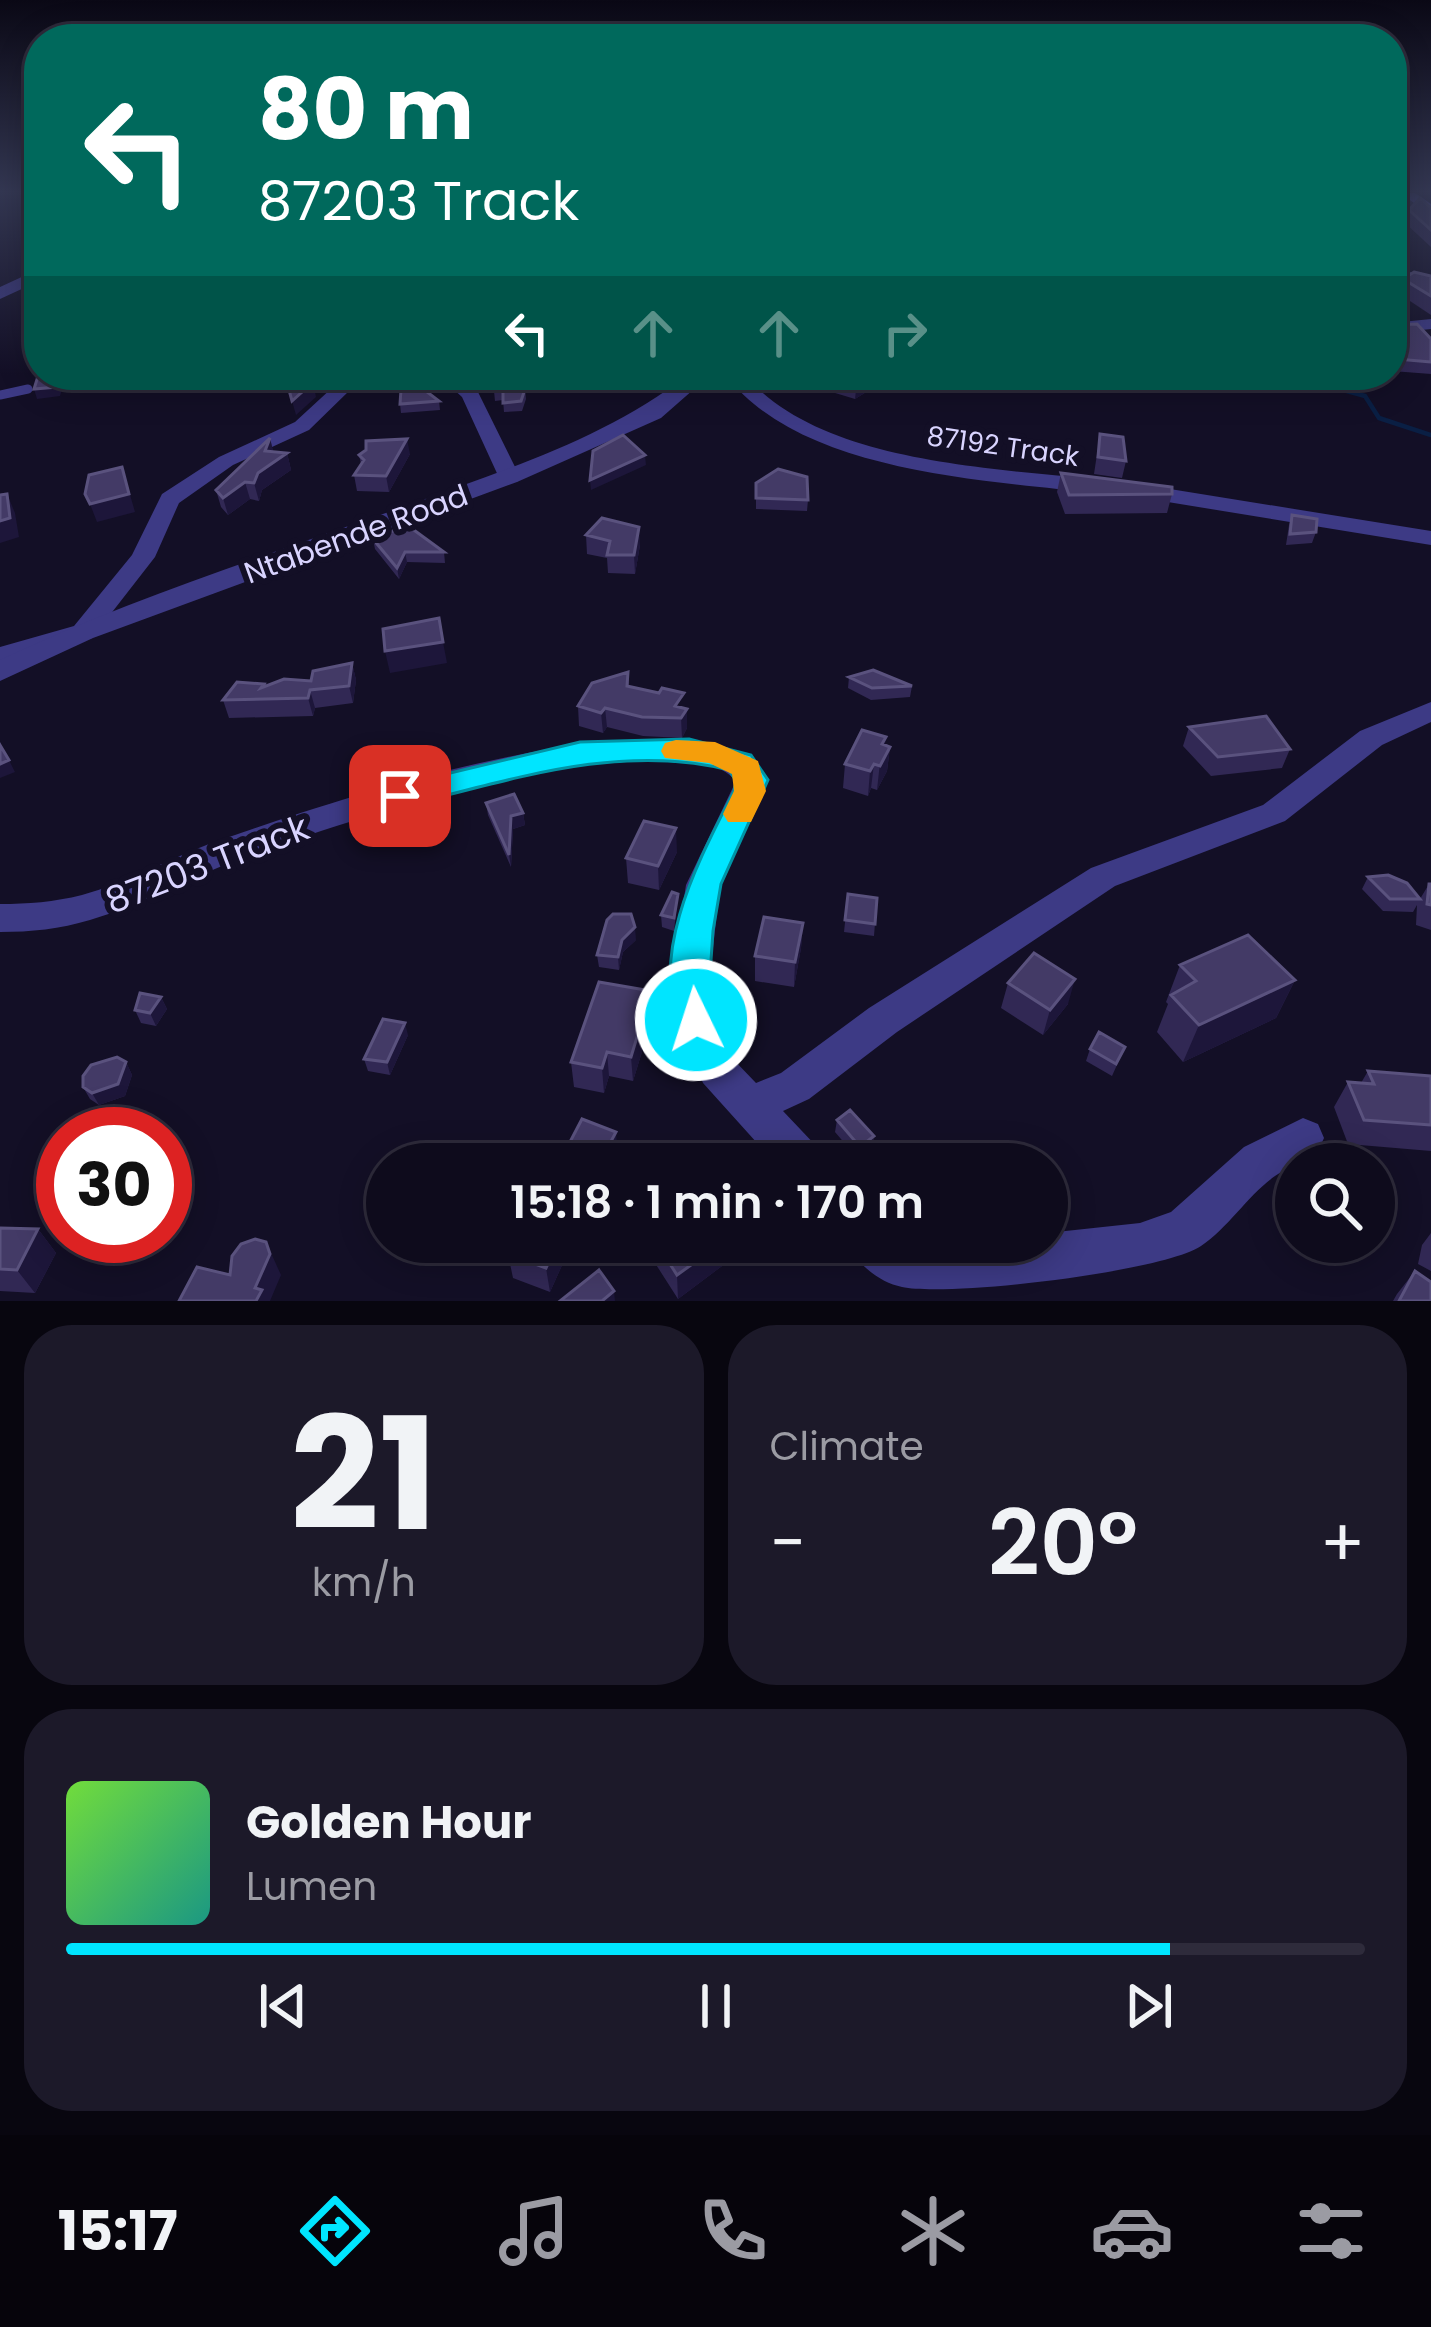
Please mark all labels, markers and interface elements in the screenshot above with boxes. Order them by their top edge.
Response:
text: 80 m [258,51,474,168]
icon: left [60,72,216,228]
text: 87203 Track [258,163,579,239]
icon: left [494,300,560,366]
icon: ahead [620,300,686,366]
icon: ahead [746,300,812,366]
icon: right [872,300,938,366]
street label: 87192 Track [924,417,1082,475]
street label: Ntabende Road [238,474,474,594]
pin [349,745,451,847]
icon: arrive [367,763,433,829]
street label: 87203 Track [98,802,317,926]
position arrow [633,957,759,1083]
speed limit sign: 30 [36,1107,192,1263]
map controls [1275,1143,1395,1263]
button: search [1275,1143,1395,1263]
text: 15:18 · 1 min · 170 m [510,1171,924,1234]
text: 21 [290,1365,438,1584]
text: Climate [770,1419,924,1474]
text: 20° [988,1480,1138,1607]
text: − [770,1497,806,1589]
text: + [1320,1497,1365,1589]
text: km/h [312,1555,416,1610]
text: Golden Hour [246,1791,532,1854]
text: Lumen [246,1859,377,1914]
icon: previous [250,1973,316,2039]
icon: pause [683,1973,749,2039]
icon: next [1116,1973,1182,2039]
icon: directions [293,2189,377,2273]
icon: music [492,2189,576,2273]
icon: phone [691,2189,775,2273]
icon: climate [891,2189,975,2273]
icon: car [1090,2189,1174,2273]
icon: filters [1289,2189,1373,2273]
text: 15:17 [58,2193,178,2269]

